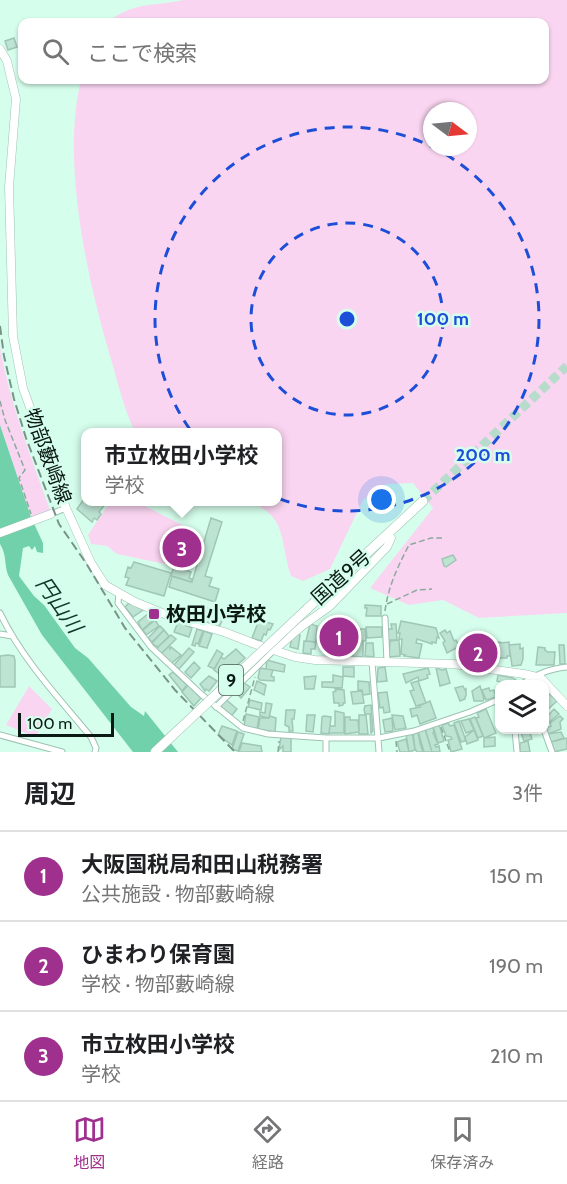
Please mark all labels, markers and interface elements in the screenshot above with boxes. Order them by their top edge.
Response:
search box [18,18,549,84]
icon: search [39,35,72,68]
text: ここで検索 [87,40,197,67]
north arrow [423,102,477,156]
text: 100 m [417,308,469,330]
centre of rings [337,309,357,329]
street label: 物部藪崎線 [20,405,76,507]
popup [81,428,282,506]
text: 市立枚田小学校 [104,442,259,469]
text: 200 m [456,444,510,466]
text: 学校 [104,473,144,497]
your location [367,485,396,514]
pin: 3 [162,526,201,570]
street label: 国道9号 [306,544,376,610]
water label: 円山川 [31,572,89,639]
place label: 枚田小学校 [166,602,266,626]
marker: 枚田小学校 [147,607,161,621]
pin: 1 [320,614,358,660]
pin: 2 [458,630,498,676]
road number: 9 [219,665,243,695]
map controls [495,680,549,734]
button: layers [495,680,549,734]
scale bar [18,710,114,738]
text: 100 m [27,714,72,733]
text: 周辺 [24,778,76,810]
text: 3件 [512,781,543,805]
text: 大阪国税局和田山税務署 [81,851,323,878]
text: 1 [40,864,47,888]
text: 150 m [490,864,543,888]
text: 公共施設 · 物部藪崎線 [81,882,275,906]
text: ひまわり保育園 [81,941,235,968]
text: 2 [38,954,49,978]
text: 190 m [489,954,543,978]
text: 学校 · 物部藪崎線 [81,972,235,996]
text: 市立枚田小学校 [81,1031,235,1058]
text: 3 [38,1044,49,1068]
text: 210 m [490,1044,543,1068]
text: 学校 [81,1062,121,1086]
tab: 地図 [73,1113,106,1173]
tab: 経路 [251,1113,284,1173]
tab: 保存済み [430,1113,494,1173]

